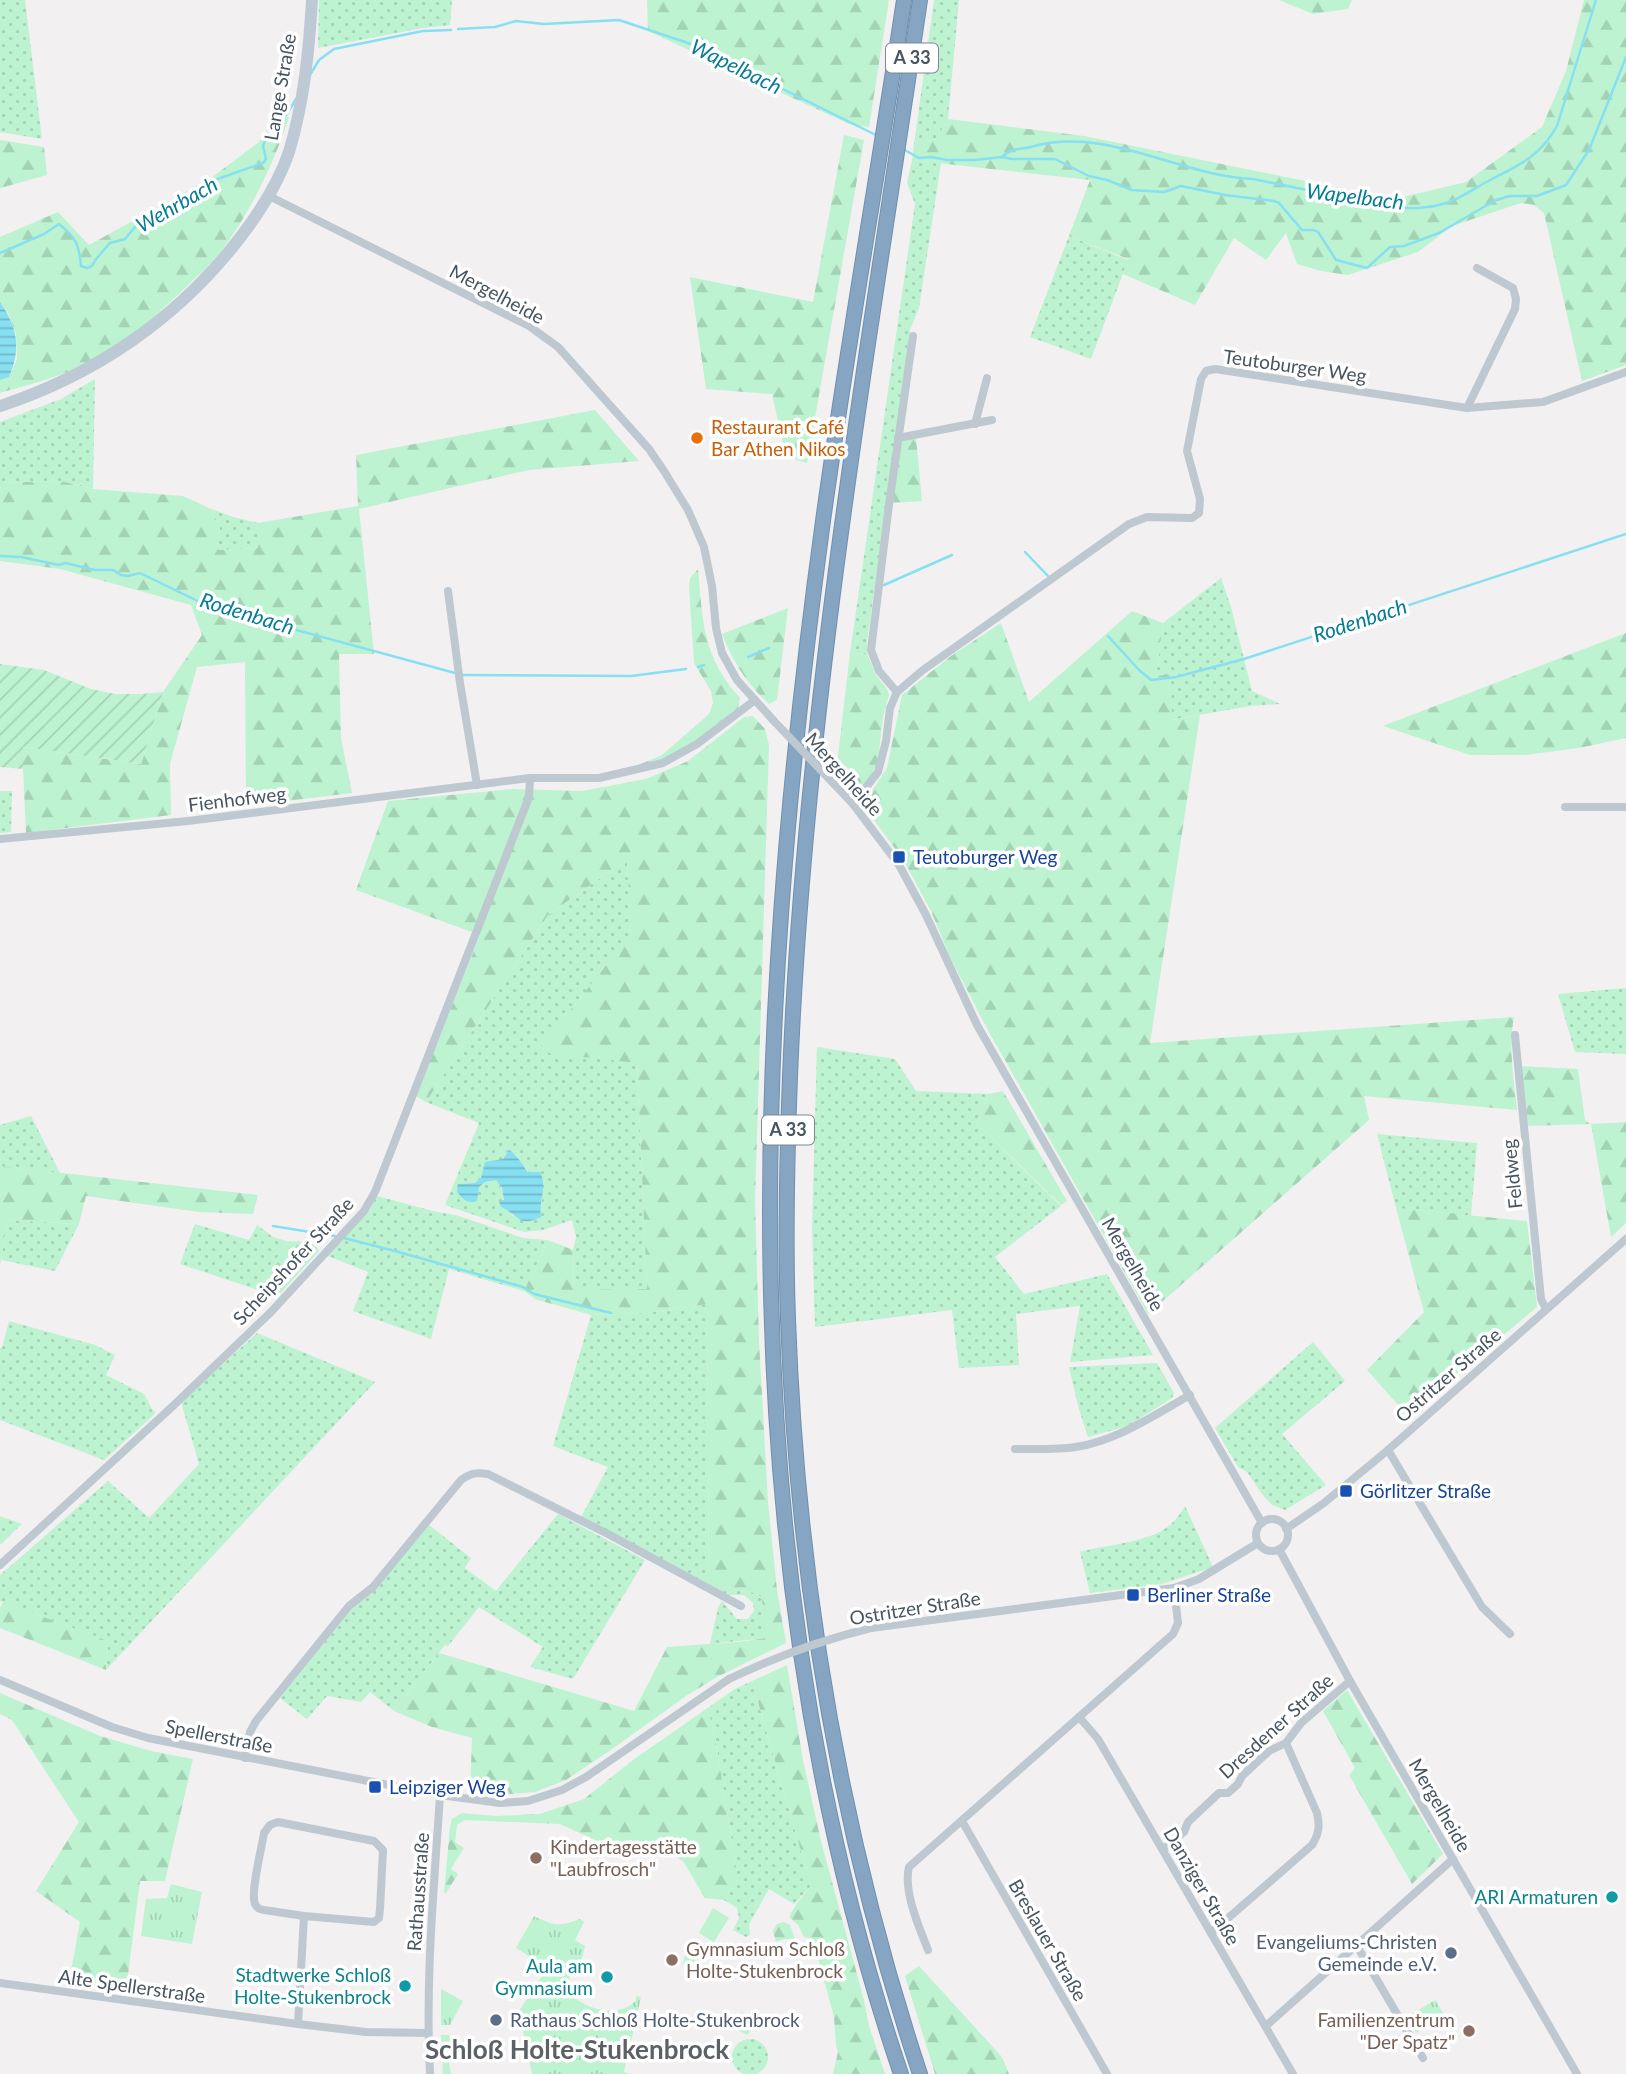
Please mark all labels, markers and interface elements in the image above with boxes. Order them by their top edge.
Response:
street label: Lange Straße [259,32,300,142]
water label: Wapelbach [687,33,786,98]
road number: A 33 [886,44,938,72]
water label: Wehrbach [131,170,221,237]
water label: Wapelbach [1305,177,1405,214]
street label: Mergelheide [446,259,549,328]
street label: Teutoburger Weg [1222,344,1368,387]
place label: Restaurant Café Bar Athen Nikos [711,415,846,460]
marker: Restaurant Café Bar Athen Nikos [689,430,705,446]
water label: Rodenbach [197,586,298,639]
water label: Rodenbach [1309,593,1410,646]
street label: Mergelheide [801,727,888,820]
street label: Fienhofweg [187,781,287,816]
place label: Teutoburger Weg [913,845,1058,868]
marker: Teutoburger Weg [891,849,907,865]
road number: A 33 [762,1115,814,1144]
street label: Feldweg [1496,1138,1527,1210]
street label: Scheipshofer Straße [228,1192,358,1329]
street label: Mergelheide [1097,1213,1169,1315]
street label: Ostritzer Straße [1390,1323,1505,1427]
place label: Görlitzer Straße [1360,1479,1491,1502]
marker: Görlitzer Straße [1338,1483,1354,1499]
place label: Berliner Straße [1147,1583,1271,1606]
street label: Ostritzer Straße [848,1586,982,1629]
marker: Berliner Straße [1125,1587,1141,1603]
street label: Dresdener Straße [1214,1668,1337,1783]
street label: Spellerstraße [163,1714,275,1757]
street label: Mergelheide [1404,1754,1476,1856]
place label: Leipziger Weg [389,1775,506,1798]
marker: Leipziger Weg [367,1779,383,1795]
street label: Danziger Straße [1159,1823,1246,1949]
street label: Rathausstraße [402,1832,433,1952]
place label: Kindertagesstätte "Laubfrosch" [550,1835,697,1880]
marker: Kindertagesstätte "Laubfrosch" [528,1850,544,1866]
street label: Breslauer Straße [1004,1875,1093,2005]
place label: ARI Armaturen [1474,1885,1598,1908]
marker: ARI Armaturen [1604,1889,1620,1905]
place label: Evangeliums-Christen Gemeinde e.V. [1256,1930,1437,1975]
place label: Gymnasium Schloß Holte-Stukenbrock [686,1937,845,1982]
marker: Evangeliums-Christen Gemeinde e.V. [1443,1945,1459,1961]
marker: Gymnasium Schloß Holte-Stukenbrock [664,1952,680,1968]
place label: Aula am Gymnasium [495,1954,593,1999]
place label: Stadtwerke Schloß Holte-Stukenbrock [234,1963,391,2008]
street label: Alte Spellerstraße [57,1964,207,2007]
marker: Aula am Gymnasium [599,1969,615,1985]
marker: Stadtwerke Schloß Holte-Stukenbrock [397,1978,413,1994]
place label: Rathaus Schloß Holte-Stukenbrock [510,2008,800,2031]
place label: Familienzentrum "Der Spatz" [1317,2008,1455,2053]
marker: Rathaus Schloß Holte-Stukenbrock [488,2012,504,2028]
marker: Familienzentrum "Der Spatz" [1461,2023,1477,2039]
district label: Schloß Holte-Stukenbrock [425,2033,729,2065]

